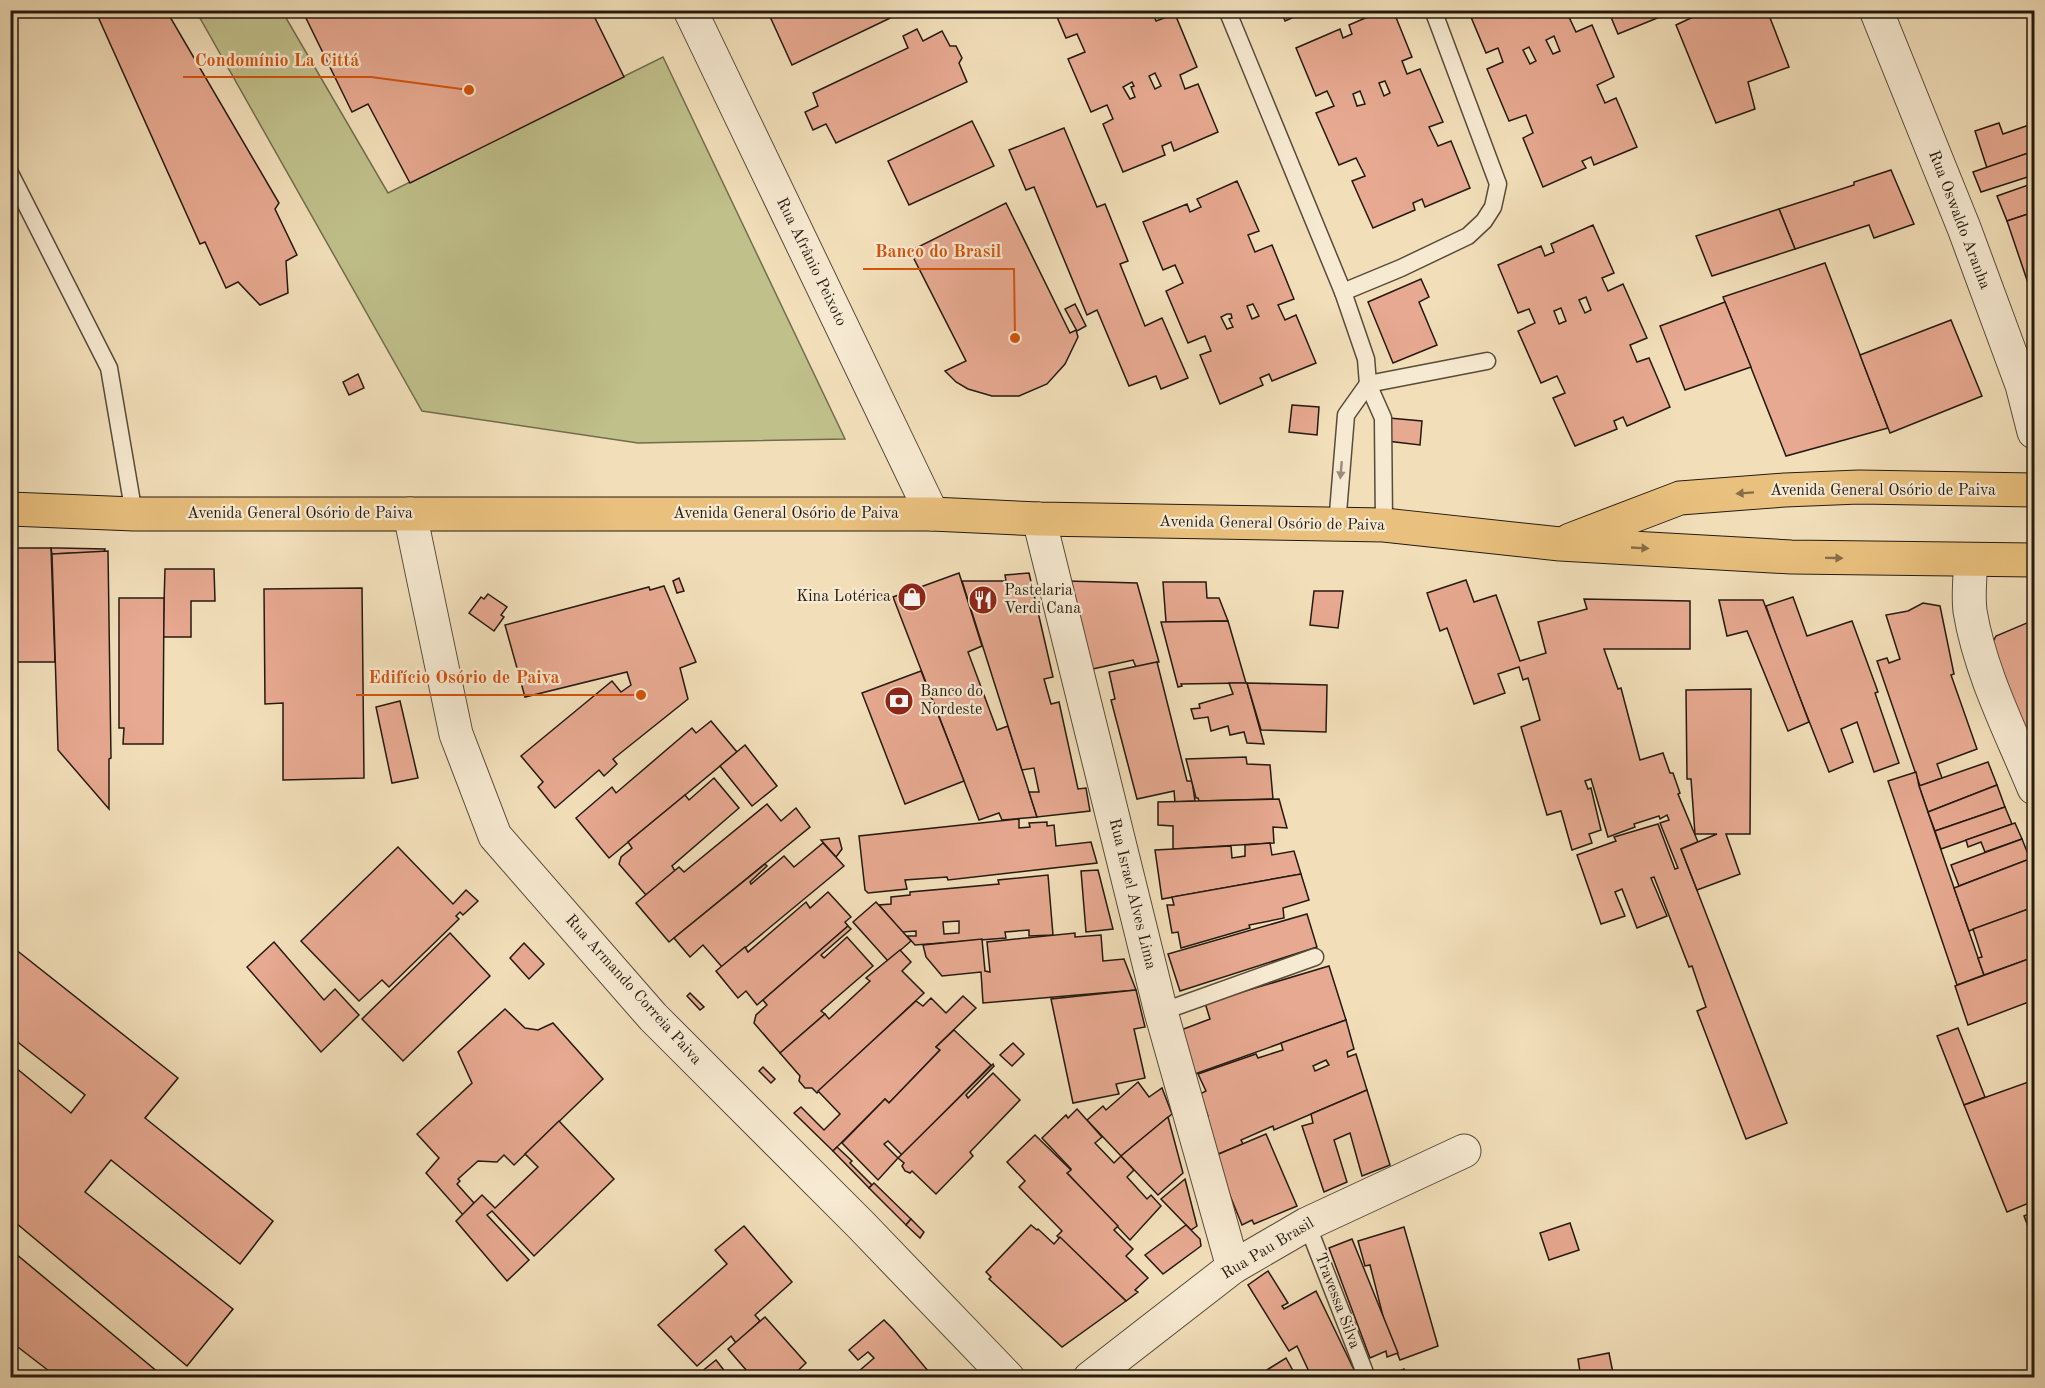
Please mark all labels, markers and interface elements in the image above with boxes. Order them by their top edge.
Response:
callout: Condomínio La Cittá [183,41,371,77]
text: Condomínio La Cittá [195,52,359,70]
street label: Rua Oswaldo Aranha [1925,148,1993,292]
street label: Rua Afrânio Peixoto [773,195,849,329]
callout: Banco do Brasil [863,233,1014,269]
text: Banco do Brasil [875,243,1002,261]
one-way arrow [1336,461,1346,480]
street label: Avenida General Osório de Paiva [1770,483,1996,499]
one-way arrow [1736,488,1755,498]
street label: Avenida General Osório de Paiva [187,506,413,522]
street label: Avenida General Osório de Paiva [673,506,899,522]
street label: Avenida General Osório de Paiva [1159,514,1385,534]
one-way arrow [1630,543,1649,552]
one-way arrow [1825,553,1844,562]
shop icon: Kina Lotérica [896,581,928,613]
place label: Pastelaria Verdi Cana [1004,583,1081,617]
restaurant icon: Pastelaria Verdi Cana [967,584,999,616]
place label: Kina Lotérica [796,589,891,605]
callout: Edifício Osório de Paiva [356,659,571,695]
text: Edifício Osório de Paiva [368,669,560,687]
place label: Banco do Nordeste [920,684,983,718]
bank icon: Banco do Nordeste [883,685,915,717]
street label: Rua Israel Alves Lima [1105,817,1159,971]
street label: Rua Armando Correia Paiva [562,912,704,1068]
street label: Rua Pau Brasil [1219,1215,1317,1283]
street label: Travessa Silva [1311,1251,1363,1351]

